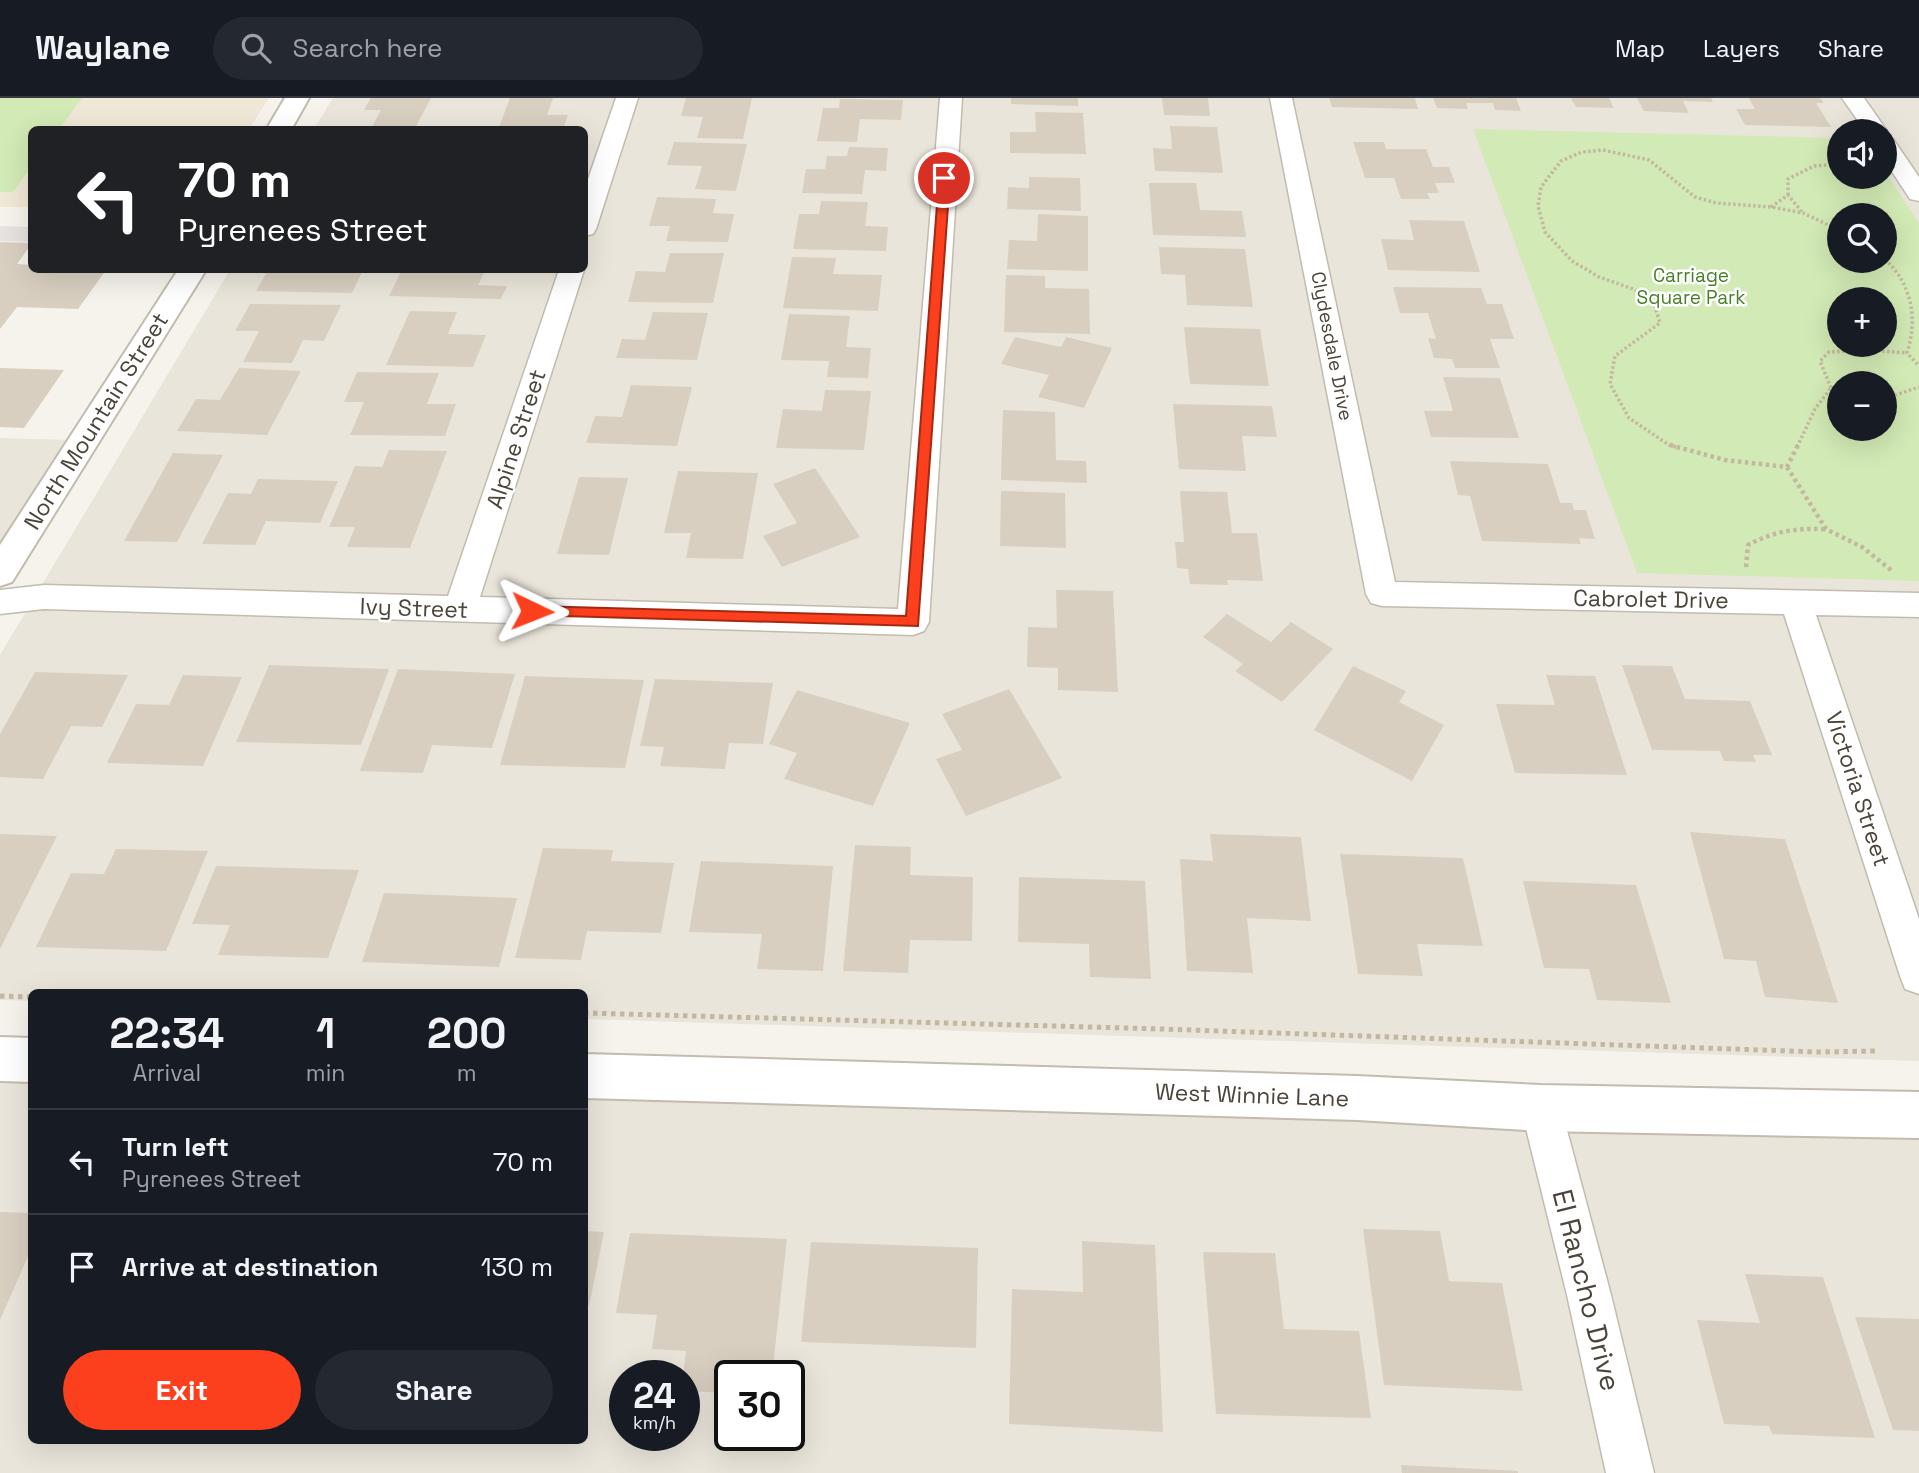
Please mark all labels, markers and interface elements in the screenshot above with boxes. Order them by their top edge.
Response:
search box [213,17,703,80]
text: Waylane [35,27,171,69]
icon: search [237,29,275,67]
text: Search here [293,31,442,65]
text: Map [1615,33,1665,64]
text: Layers [1703,33,1780,64]
text: Share [1818,33,1884,64]
map controls [1827,119,1897,441]
button: sound [1827,119,1897,189]
pin [914,148,974,208]
text: 70 m [178,149,291,211]
icon: left [63,154,154,245]
icon: arrive [925,159,963,197]
button: search [1827,203,1897,273]
text: Pyrenees Street [178,210,428,250]
park label: Carriage Square Park [1637,263,1745,310]
street label: Clydesdale Drive [1305,269,1359,423]
button: + [1827,287,1897,357]
street label: North Mountain Street [17,307,175,535]
street label: Alpine Street [479,366,553,512]
button: − [1827,371,1897,441]
position arrow [495,574,569,648]
street label: Cabrolet Drive [1573,583,1729,615]
street label: Ivy Street [359,591,469,625]
street label: Victoria Street [1819,708,1897,870]
text: 22:34 [110,1007,224,1060]
text: 1 [316,1007,335,1060]
text: 200 [427,1007,506,1060]
text: Arrival [133,1058,201,1088]
text: min [306,1058,345,1088]
text: m [457,1058,477,1088]
street label: West Winnie Lane [1154,1077,1350,1113]
text: Turn left [122,1130,229,1164]
icon: left [63,1143,101,1181]
text: 70 m [493,1145,553,1179]
text: Pyrenees Street [122,1164,301,1194]
street label: El Rancho Drive [1545,1186,1629,1394]
icon: arrive [63,1248,101,1286]
text: Arrive at destination [122,1250,379,1284]
text: 130 m [481,1250,553,1284]
button: Exit [63,1350,301,1430]
button: Share [315,1350,553,1430]
speed limit sign: 30 [714,1360,805,1451]
text: 24 [633,1374,676,1418]
text: km/h [633,1411,676,1434]

